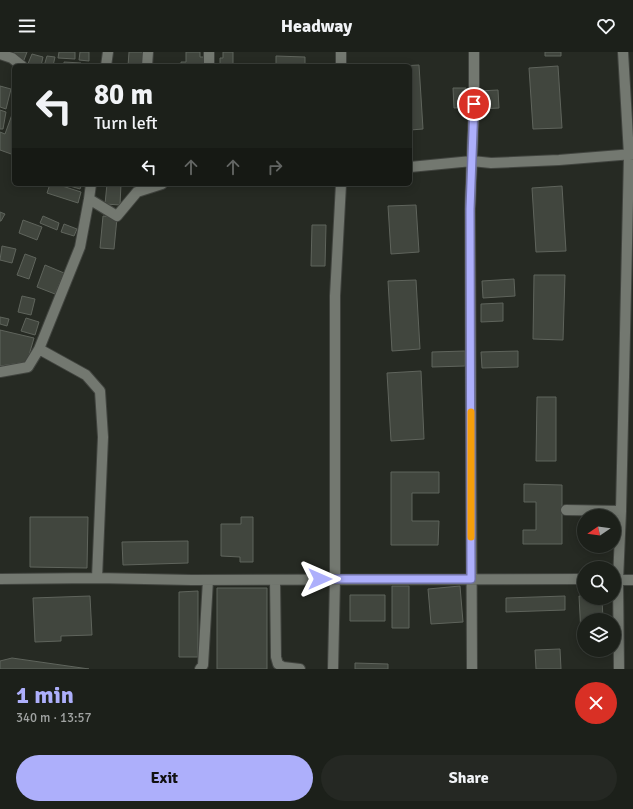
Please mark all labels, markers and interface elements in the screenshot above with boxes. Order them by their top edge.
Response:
icon: menu [16,15,38,37]
text: Headway [281,15,352,37]
icon: heart [595,15,617,37]
text: 80 m [94,78,153,112]
icon: left [28,80,80,132]
pin [457,87,491,121]
icon: arrive [463,93,485,115]
text: Turn left [94,112,157,134]
icon: left [138,156,160,178]
icon: ahead [180,156,202,178]
icon: ahead [222,156,244,178]
icon: right [264,156,286,178]
north arrow [577,509,621,553]
map controls [577,509,621,657]
position arrow [299,558,341,600]
button: search [577,561,621,605]
button: layers [577,613,621,657]
text: 1 min [16,680,74,710]
button: close [575,682,617,724]
text: 340 m · 13:57 [16,710,92,726]
button: Exit [16,755,313,801]
button: Share [321,755,617,801]

